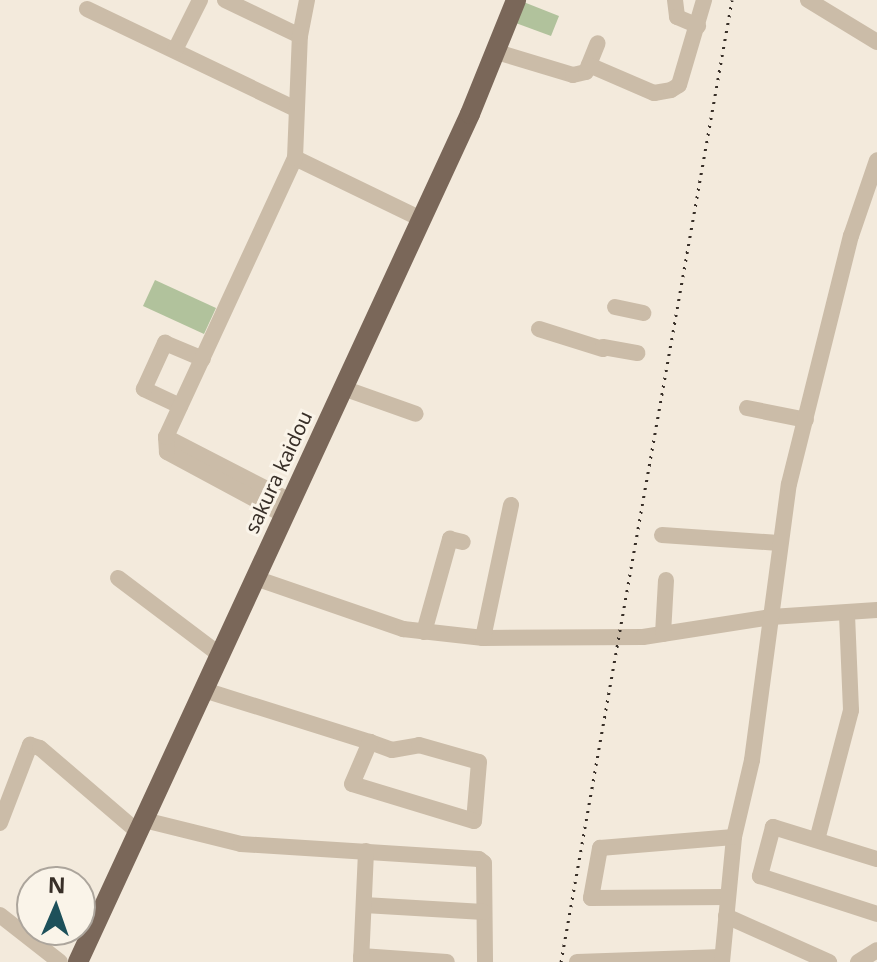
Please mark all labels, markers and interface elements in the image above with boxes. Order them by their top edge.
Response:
street label: sakura kaidou [239,407,317,537]
north arrow [16,866,96,946]
text: N [47,869,66,899]

